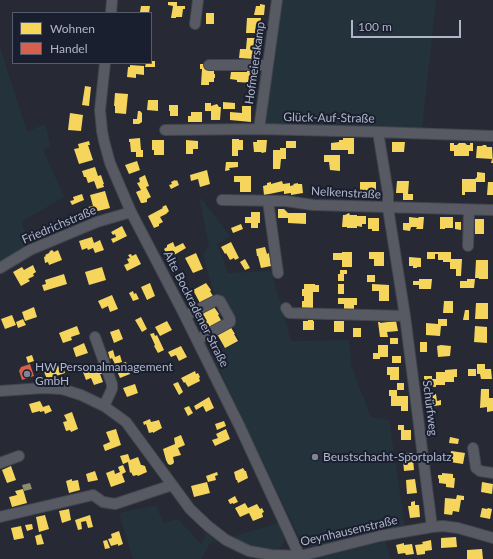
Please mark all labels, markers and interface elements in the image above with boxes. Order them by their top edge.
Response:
legend [12,12,152,64]
scale bar [353,12,463,38]
text: 100 m [358,19,392,34]
text: Wohnen [50,21,95,36]
street label: Hofmeierskamp [242,21,268,105]
text: Handel [50,41,88,56]
street label: Glück-Auf-Straße [283,110,375,126]
street label: Nelkenstraße [311,184,381,202]
street label: Friedrichstraße [20,203,98,247]
street label: Alte Bockradener Straße [160,248,232,370]
place label: HW Personalmanagement GmbH [35,360,173,388]
marker: HW Personalmanagement GmbH [22,369,32,379]
street label: Schürfweg [419,379,441,437]
place label: Beustschacht-Sportplatz [323,450,452,464]
marker: Beustschacht-Sportplatz [310,452,320,462]
street label: Oeynhausenstraße [299,513,399,549]

